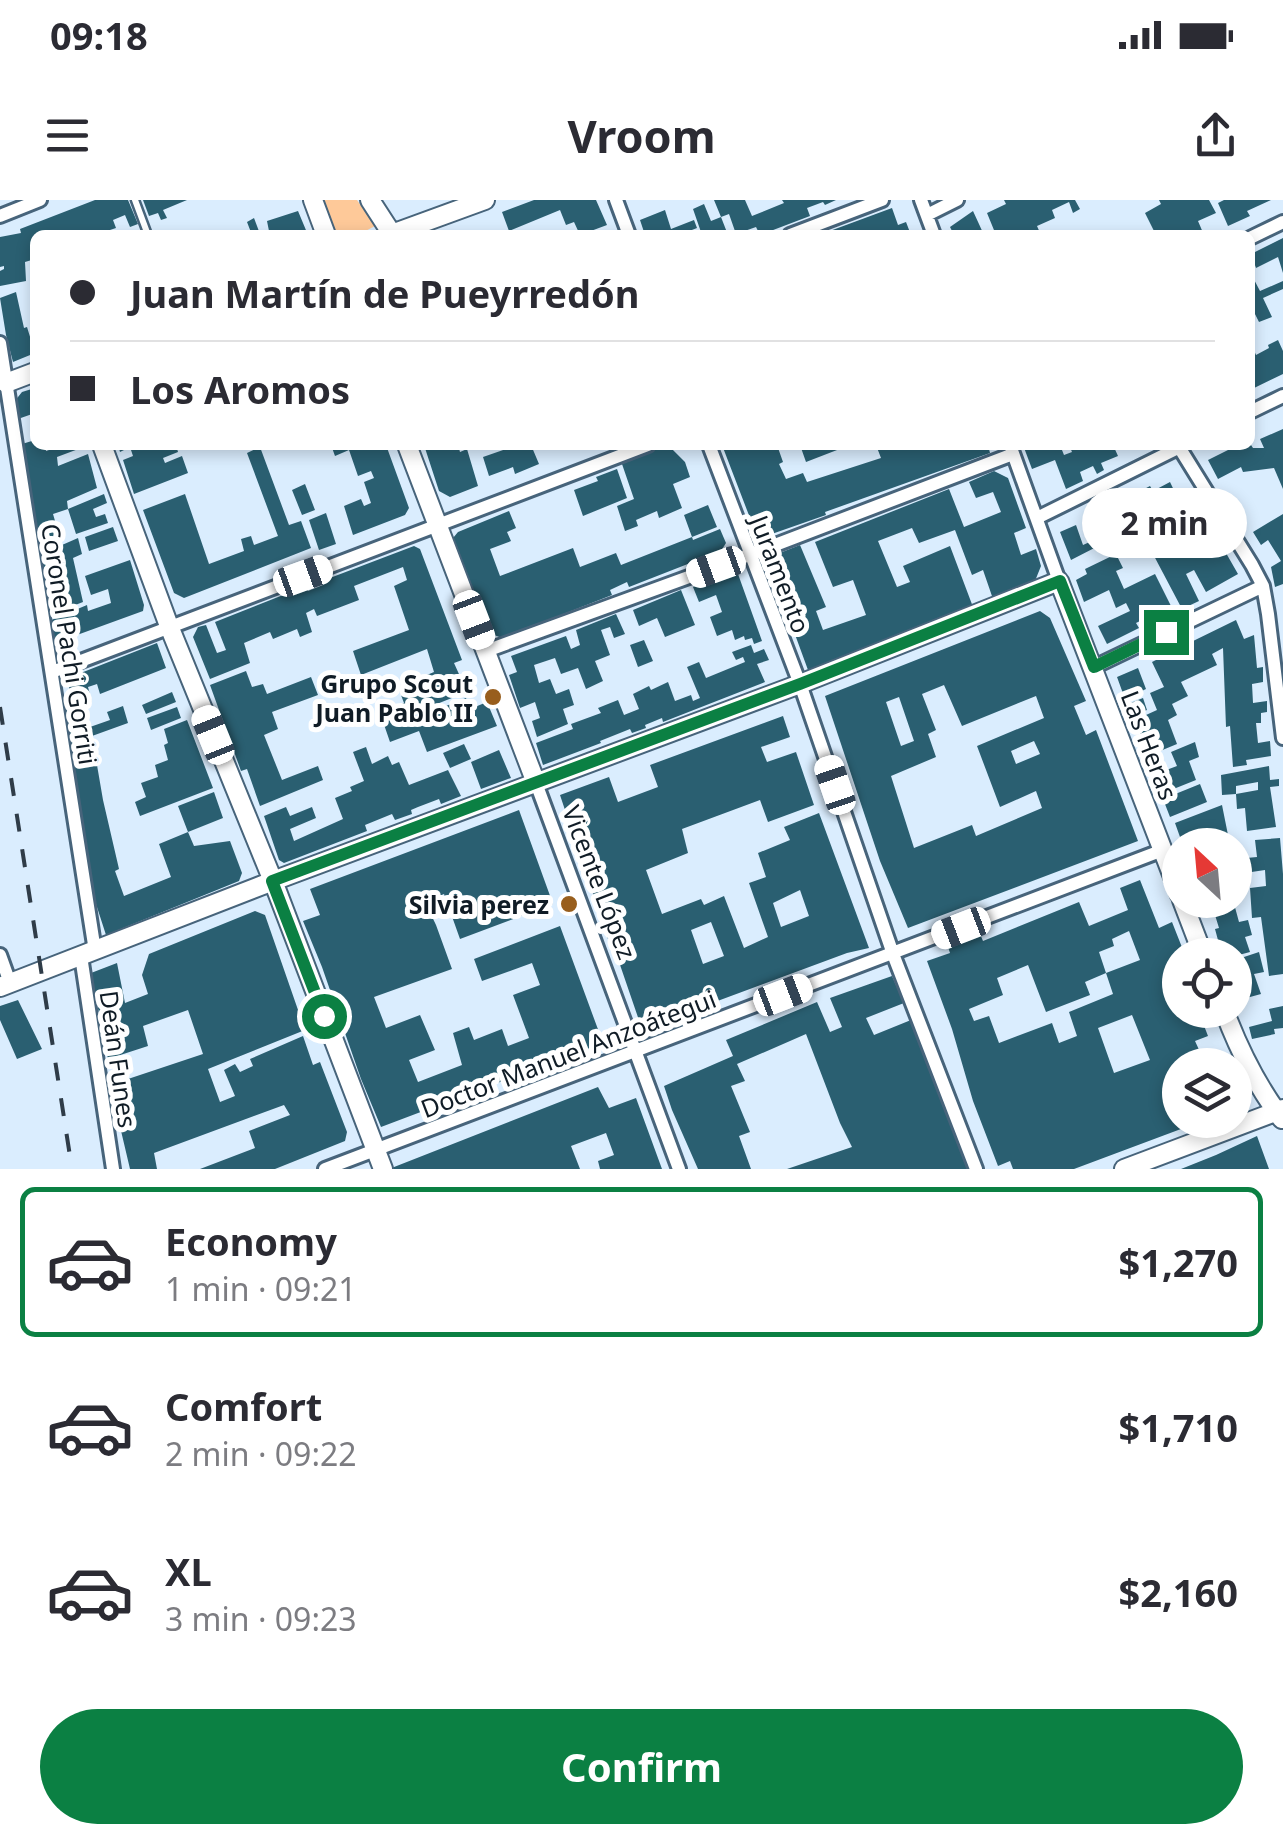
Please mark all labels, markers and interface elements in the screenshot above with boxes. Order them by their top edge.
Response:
text: 09:18 [50,9,148,61]
text: Vroom [567,105,716,166]
icon: menu [40,108,95,163]
icon: share [1188,108,1243,163]
text: Juan Martín de Pueyrredón [130,267,640,319]
text: Los Aromos [130,363,350,415]
callout: 2 min [1084,487,1248,557]
text: 2 min [1120,501,1209,544]
street label: Juramento [742,509,819,638]
street label: Coronel Pachi Gorriti [34,521,106,767]
car [683,543,749,591]
car [270,552,336,600]
car [449,587,499,653]
route end [1144,610,1189,655]
place label: Grupo Scout Juan Pablo II [313,666,473,729]
marker: Grupo Scout Juan Pablo II [482,686,504,708]
street label: Las Heras [1114,686,1186,804]
car [188,702,238,768]
car [811,752,859,818]
street label: Vicente López [555,800,645,964]
north arrow [1162,828,1252,918]
map controls [1162,828,1252,1138]
place label: Silvia perez [409,887,549,921]
marker: Silvia perez [558,893,580,915]
car [928,903,994,953]
button: locate [1162,938,1252,1028]
car [750,970,816,1020]
street label: Doctor Manuel Anzoátegui [415,981,721,1125]
street label: Deán Funes [93,988,145,1130]
route start [302,994,347,1039]
button: layers [1162,1048,1252,1138]
text: Economy [165,1215,337,1267]
icon: car [45,1217,135,1307]
text: $1,270 [1118,1236,1238,1288]
text: 1 min · 09:21 [165,1267,357,1310]
text: Comfort [165,1380,322,1432]
icon: car [45,1382,135,1472]
text: $1,710 [1118,1401,1238,1453]
text: 2 min · 09:22 [165,1432,357,1475]
text: XL [165,1545,212,1597]
icon: car [45,1547,135,1637]
text: $2,160 [1118,1566,1238,1618]
text: 3 min · 09:23 [165,1597,357,1640]
button: Confirm [40,1709,1243,1824]

